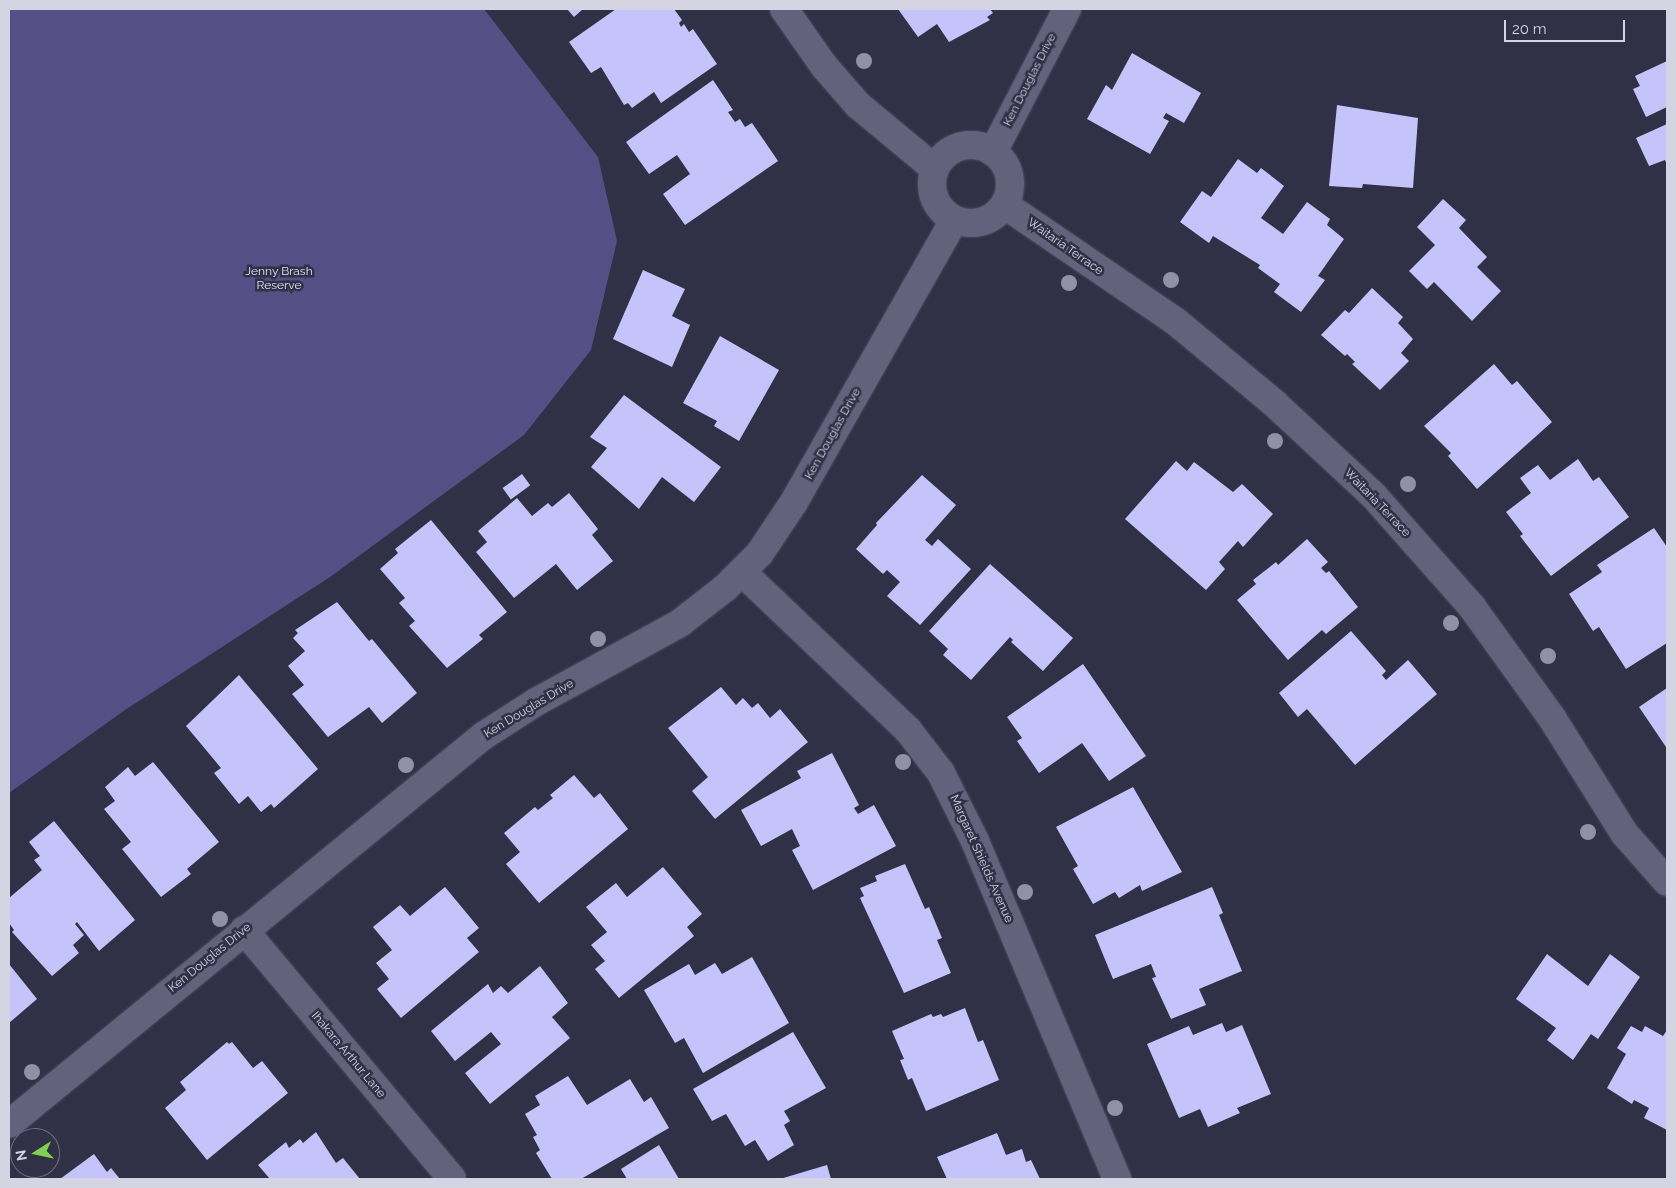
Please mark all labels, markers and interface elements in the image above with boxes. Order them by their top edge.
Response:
scale bar [1506,10,1627,42]
text: 20 m [1512,20,1547,38]
street label: Ken Douglas Drive [1000,31,1060,129]
street label: Waitaria Terrace [1024,215,1106,279]
park label: Jenny Brash Reserve [245,265,313,293]
street label: Ken Douglas Drive [802,386,864,482]
street label: Waitaria Terrace [1341,466,1413,540]
street label: Ken Douglas Drive [482,677,576,741]
street label: Margaret Shields Avenue [946,793,1016,925]
street label: Ken Douglas Drive [166,920,254,996]
street label: Ihakara Arthur Lane [308,1009,388,1101]
north arrow [10,1128,60,1178]
text: N [12,1149,30,1162]

